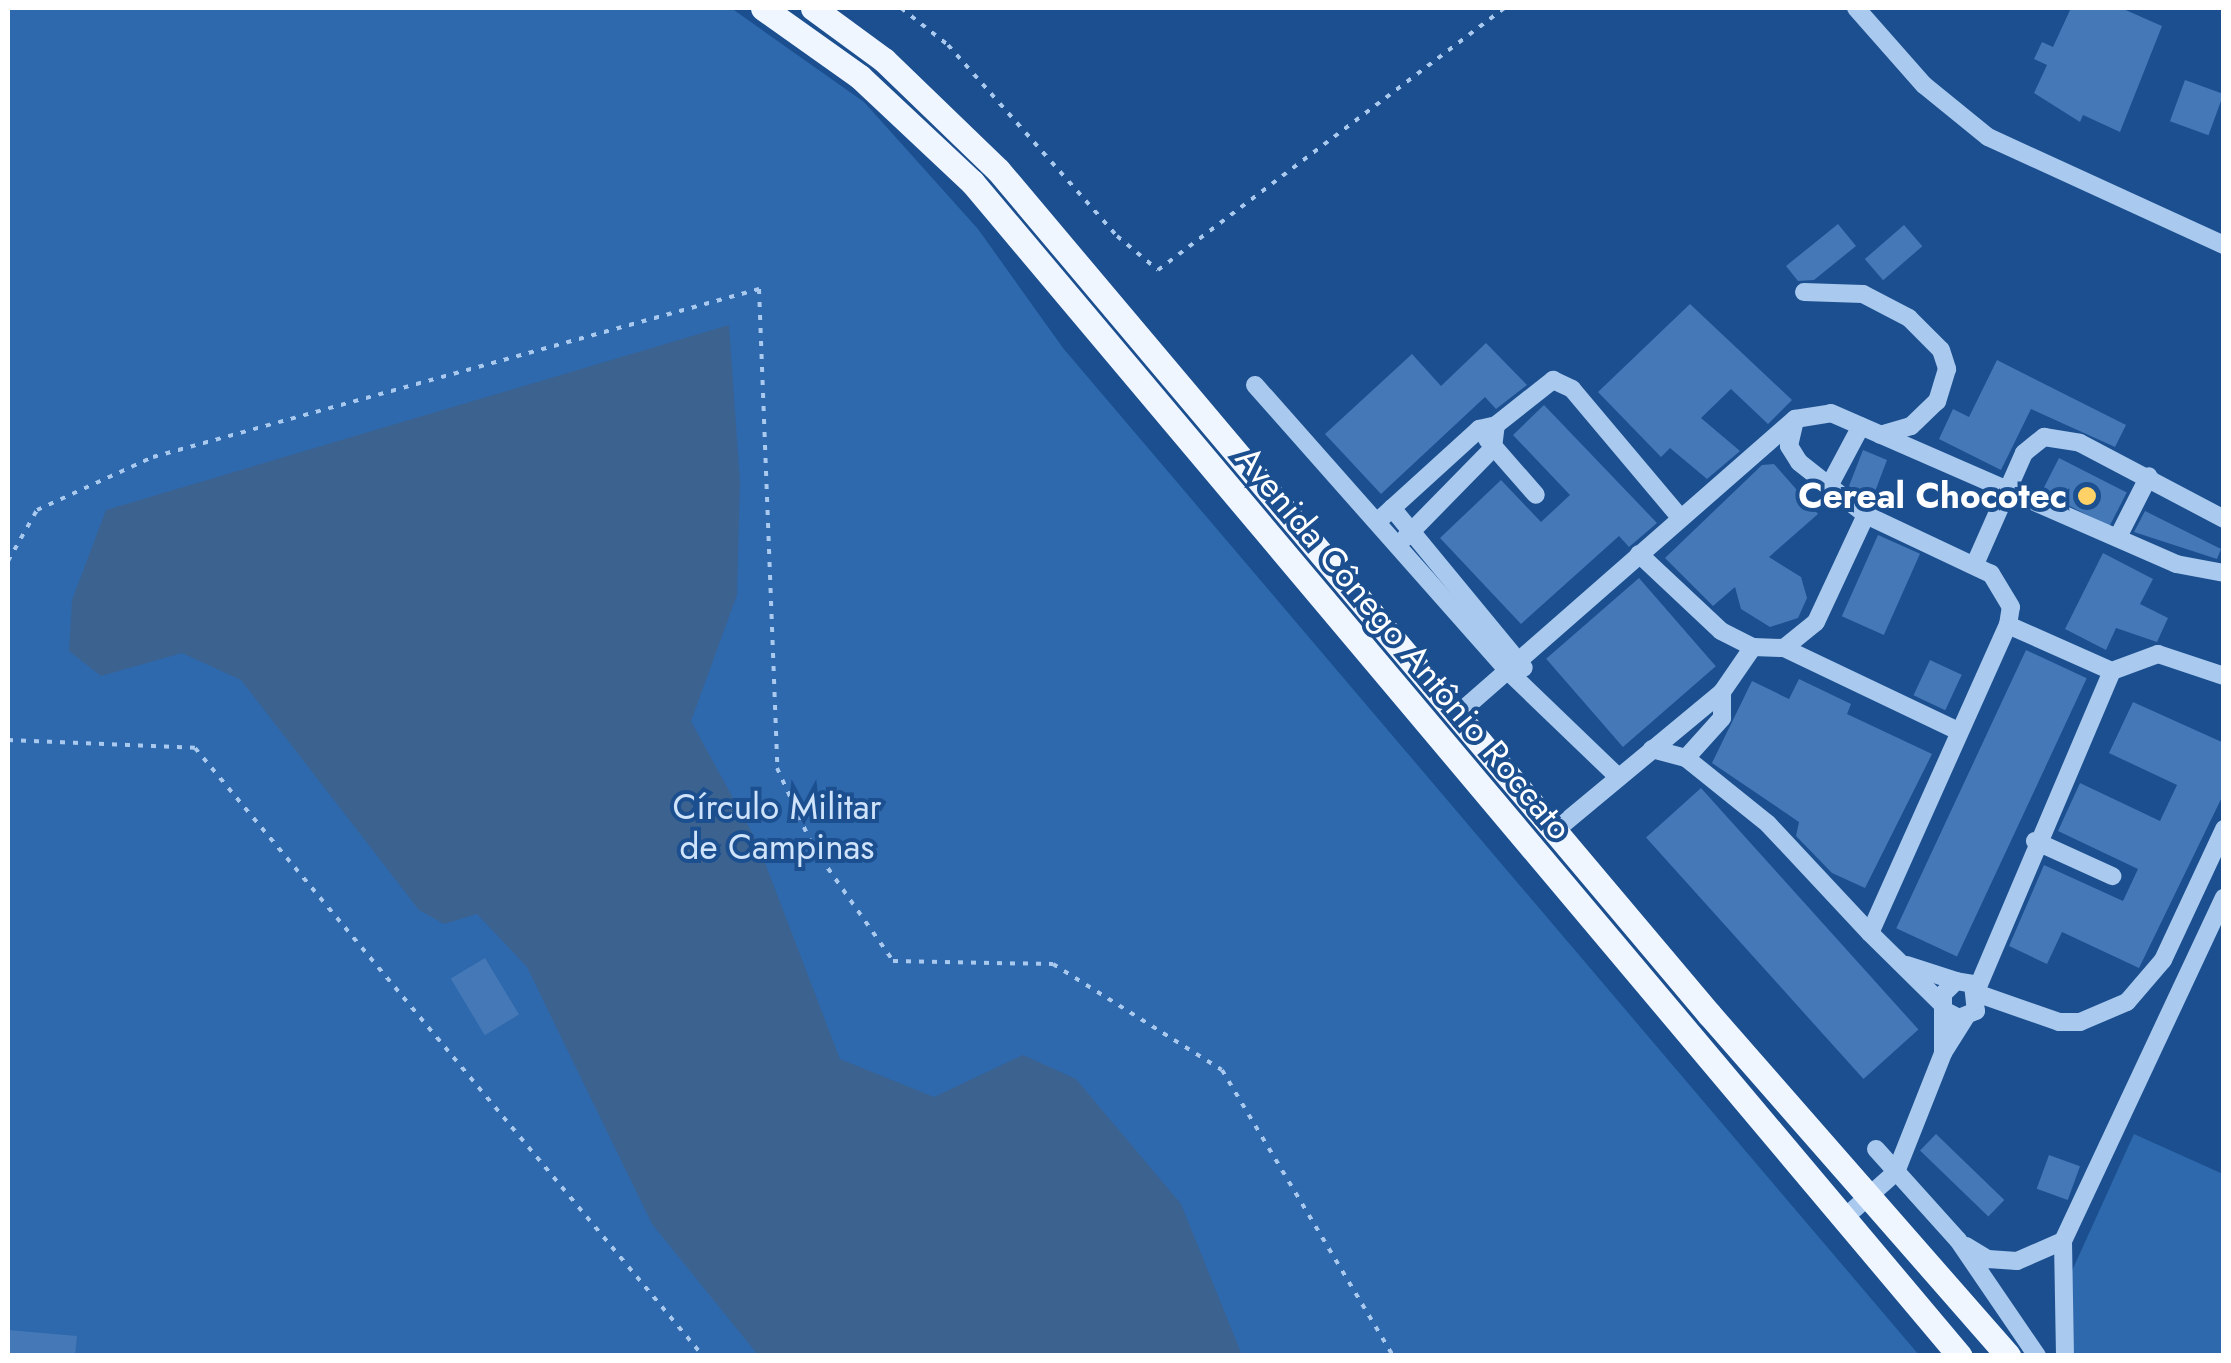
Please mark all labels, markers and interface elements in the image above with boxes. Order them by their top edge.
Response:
street label: Avenida Cônego Antônio Roccato [1227,438,1581,848]
place label: Cereal Chocotec [1798,475,2067,517]
marker: Cereal Chocotec [2076,485,2098,507]
park label: Círculo Militar de Campinas [672,786,882,868]

